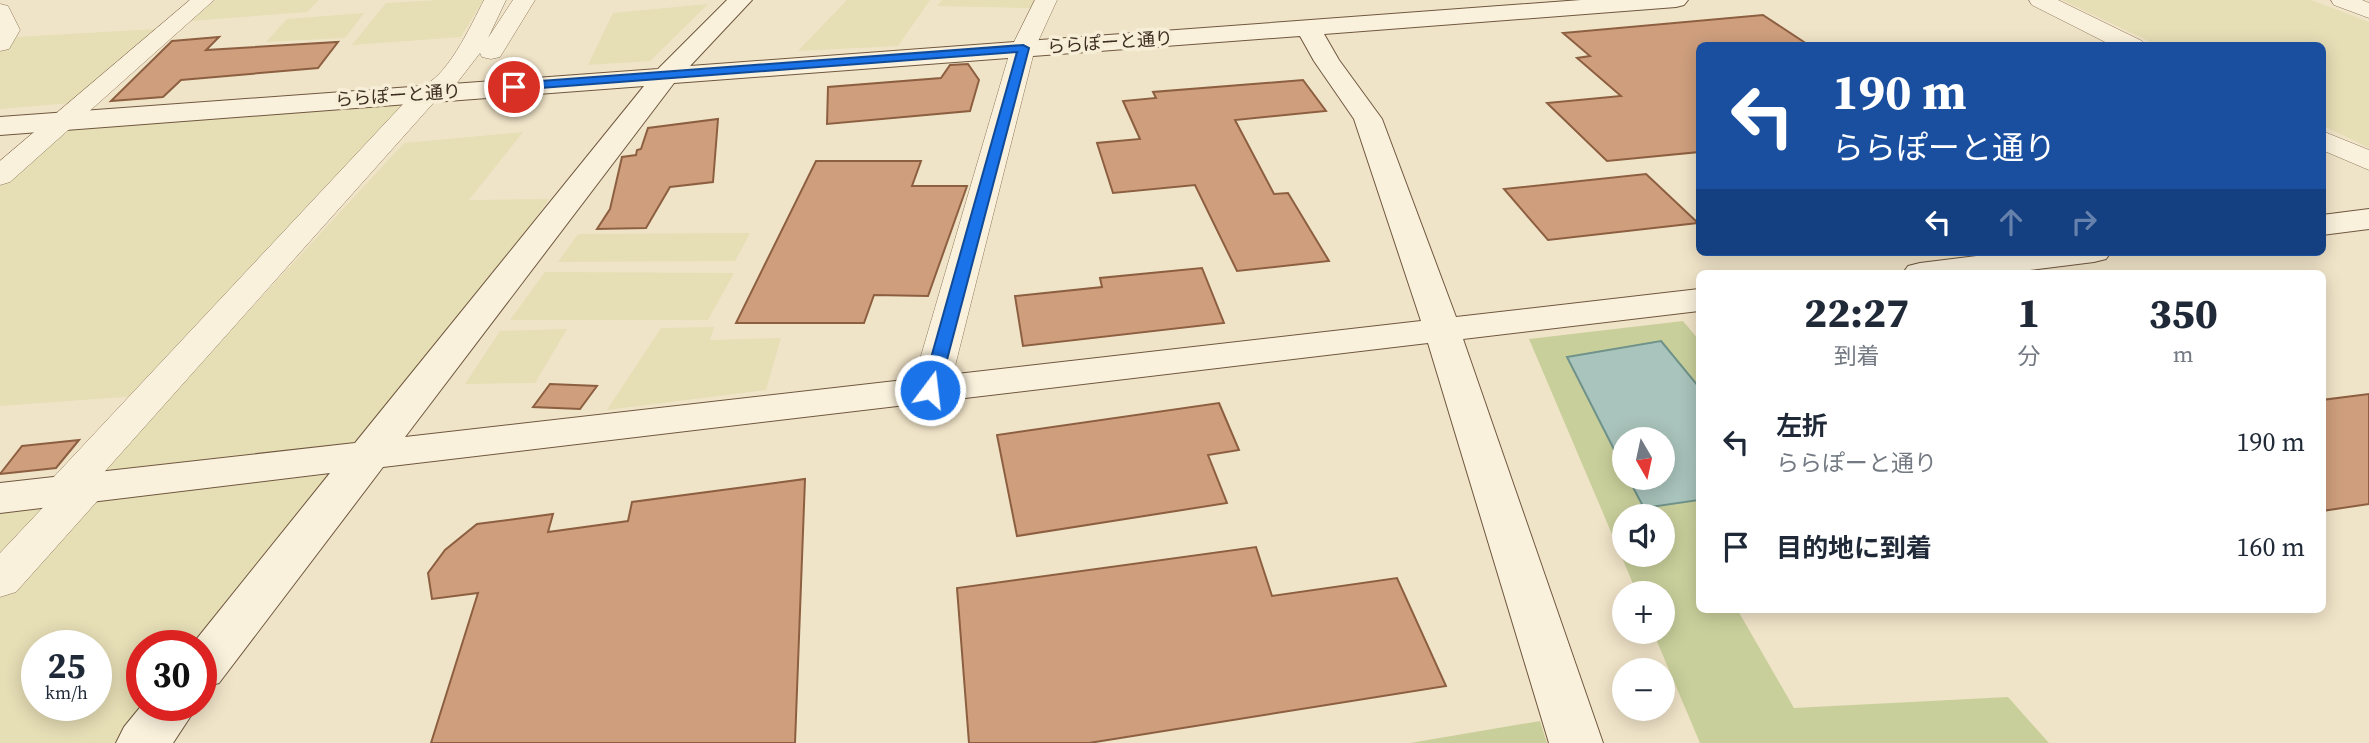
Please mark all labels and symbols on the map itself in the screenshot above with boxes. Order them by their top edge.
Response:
street label: ららぽーと通り [1046,25,1174,59]
pin [484,57,544,117]
street label: ららぽーと通り [334,78,462,112]
position arrow [893,353,967,427]
north arrow [1612,427,1675,490]
speed limit sign: 30 [126,630,217,721]

